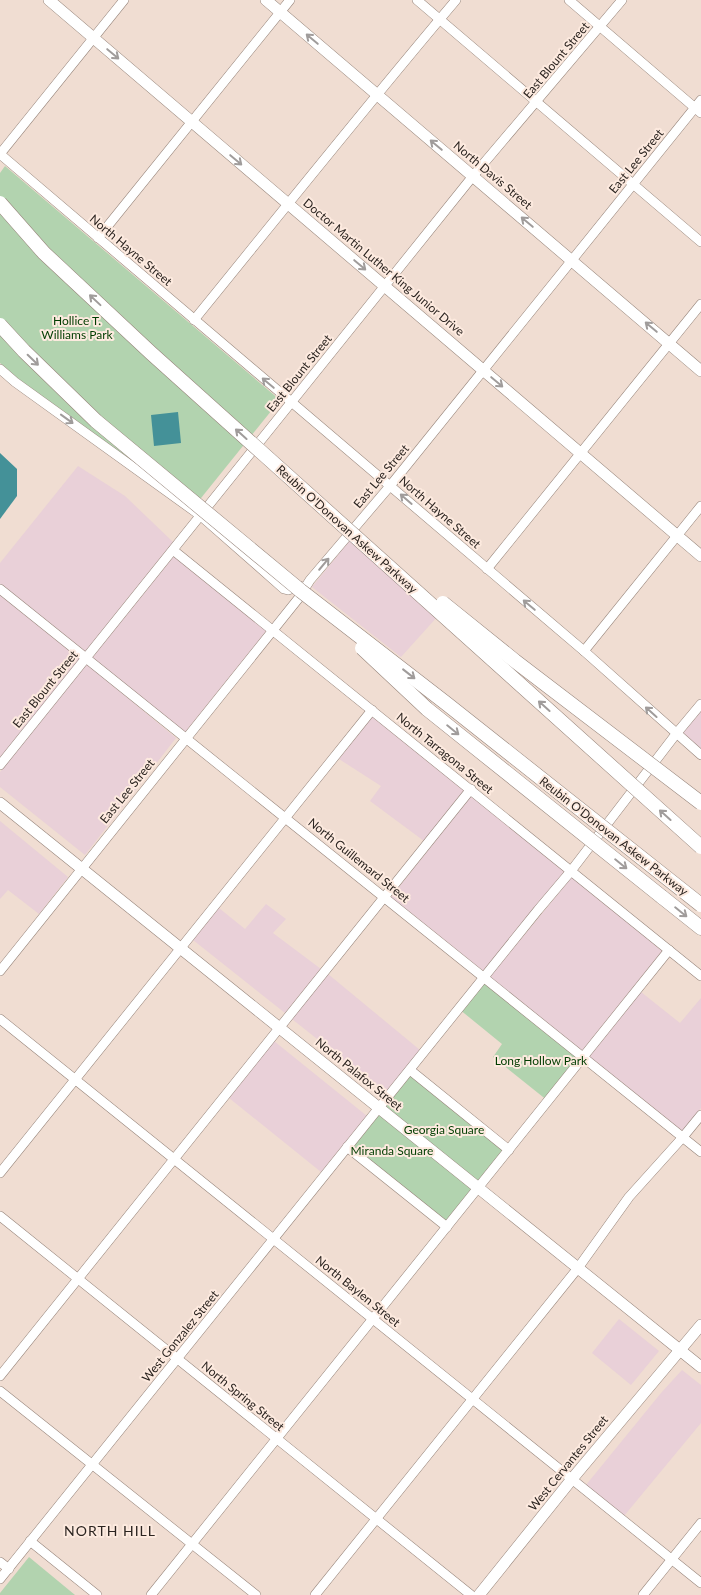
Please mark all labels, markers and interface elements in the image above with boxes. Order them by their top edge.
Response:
street label: East Blount Street [520,18,593,101]
one-way arrow [306,34,319,45]
one-way arrow [106,49,119,60]
street label: East Lee Street [605,125,667,196]
street label: North Davis Street [451,138,536,213]
one-way arrow [430,139,443,150]
one-way arrow [230,154,243,165]
street label: Doctor Martin Luther King Junior Drive [300,195,468,339]
street label: North Hayne Street [87,211,176,289]
one-way arrow [521,217,534,228]
one-way arrow [354,259,367,271]
one-way arrow [89,294,102,306]
park label: Hollice T. Williams Park [41,313,114,342]
one-way arrow [645,322,658,333]
street label: East Blount Street [263,331,335,415]
one-way arrow [27,354,40,366]
one-way arrow [490,376,503,387]
one-way arrow [262,378,275,389]
one-way arrow [60,414,74,424]
one-way arrow [235,428,248,439]
street label: East Lee Street [350,441,412,511]
street label: Reubin O'Donovan Askew Parkway [273,462,421,597]
street label: North Hayne Street [396,473,484,552]
one-way arrow [399,493,412,505]
one-way arrow [318,558,329,571]
one-way arrow [523,599,536,610]
street label: East Blount Street [9,647,81,731]
one-way arrow [402,669,415,680]
one-way arrow [538,700,551,712]
one-way arrow [645,706,658,718]
street label: North Tarragona Street [393,709,497,797]
one-way arrow [446,725,459,736]
street label: East Lee Street [96,755,158,826]
street label: Reubin O'Donovan Askew Parkway [537,773,692,899]
one-way arrow [658,809,671,821]
street label: North Guillemard Street [305,815,413,906]
one-way arrow [614,859,627,870]
one-way arrow [674,907,687,918]
street label: North Palafox Street [313,1034,406,1114]
park label: Long Hollow Park [495,1053,588,1068]
park label: Georgia Square [404,1122,484,1137]
park label: Miranda Square [351,1143,433,1158]
street label: North Baylen Street [313,1252,404,1330]
street label: West Gonzalez Street [138,1287,222,1385]
street label: North Spring Street [199,1358,288,1434]
street label: West Cervantes Street [525,1412,612,1514]
district label: NORTH HILL [64,1522,156,1539]

